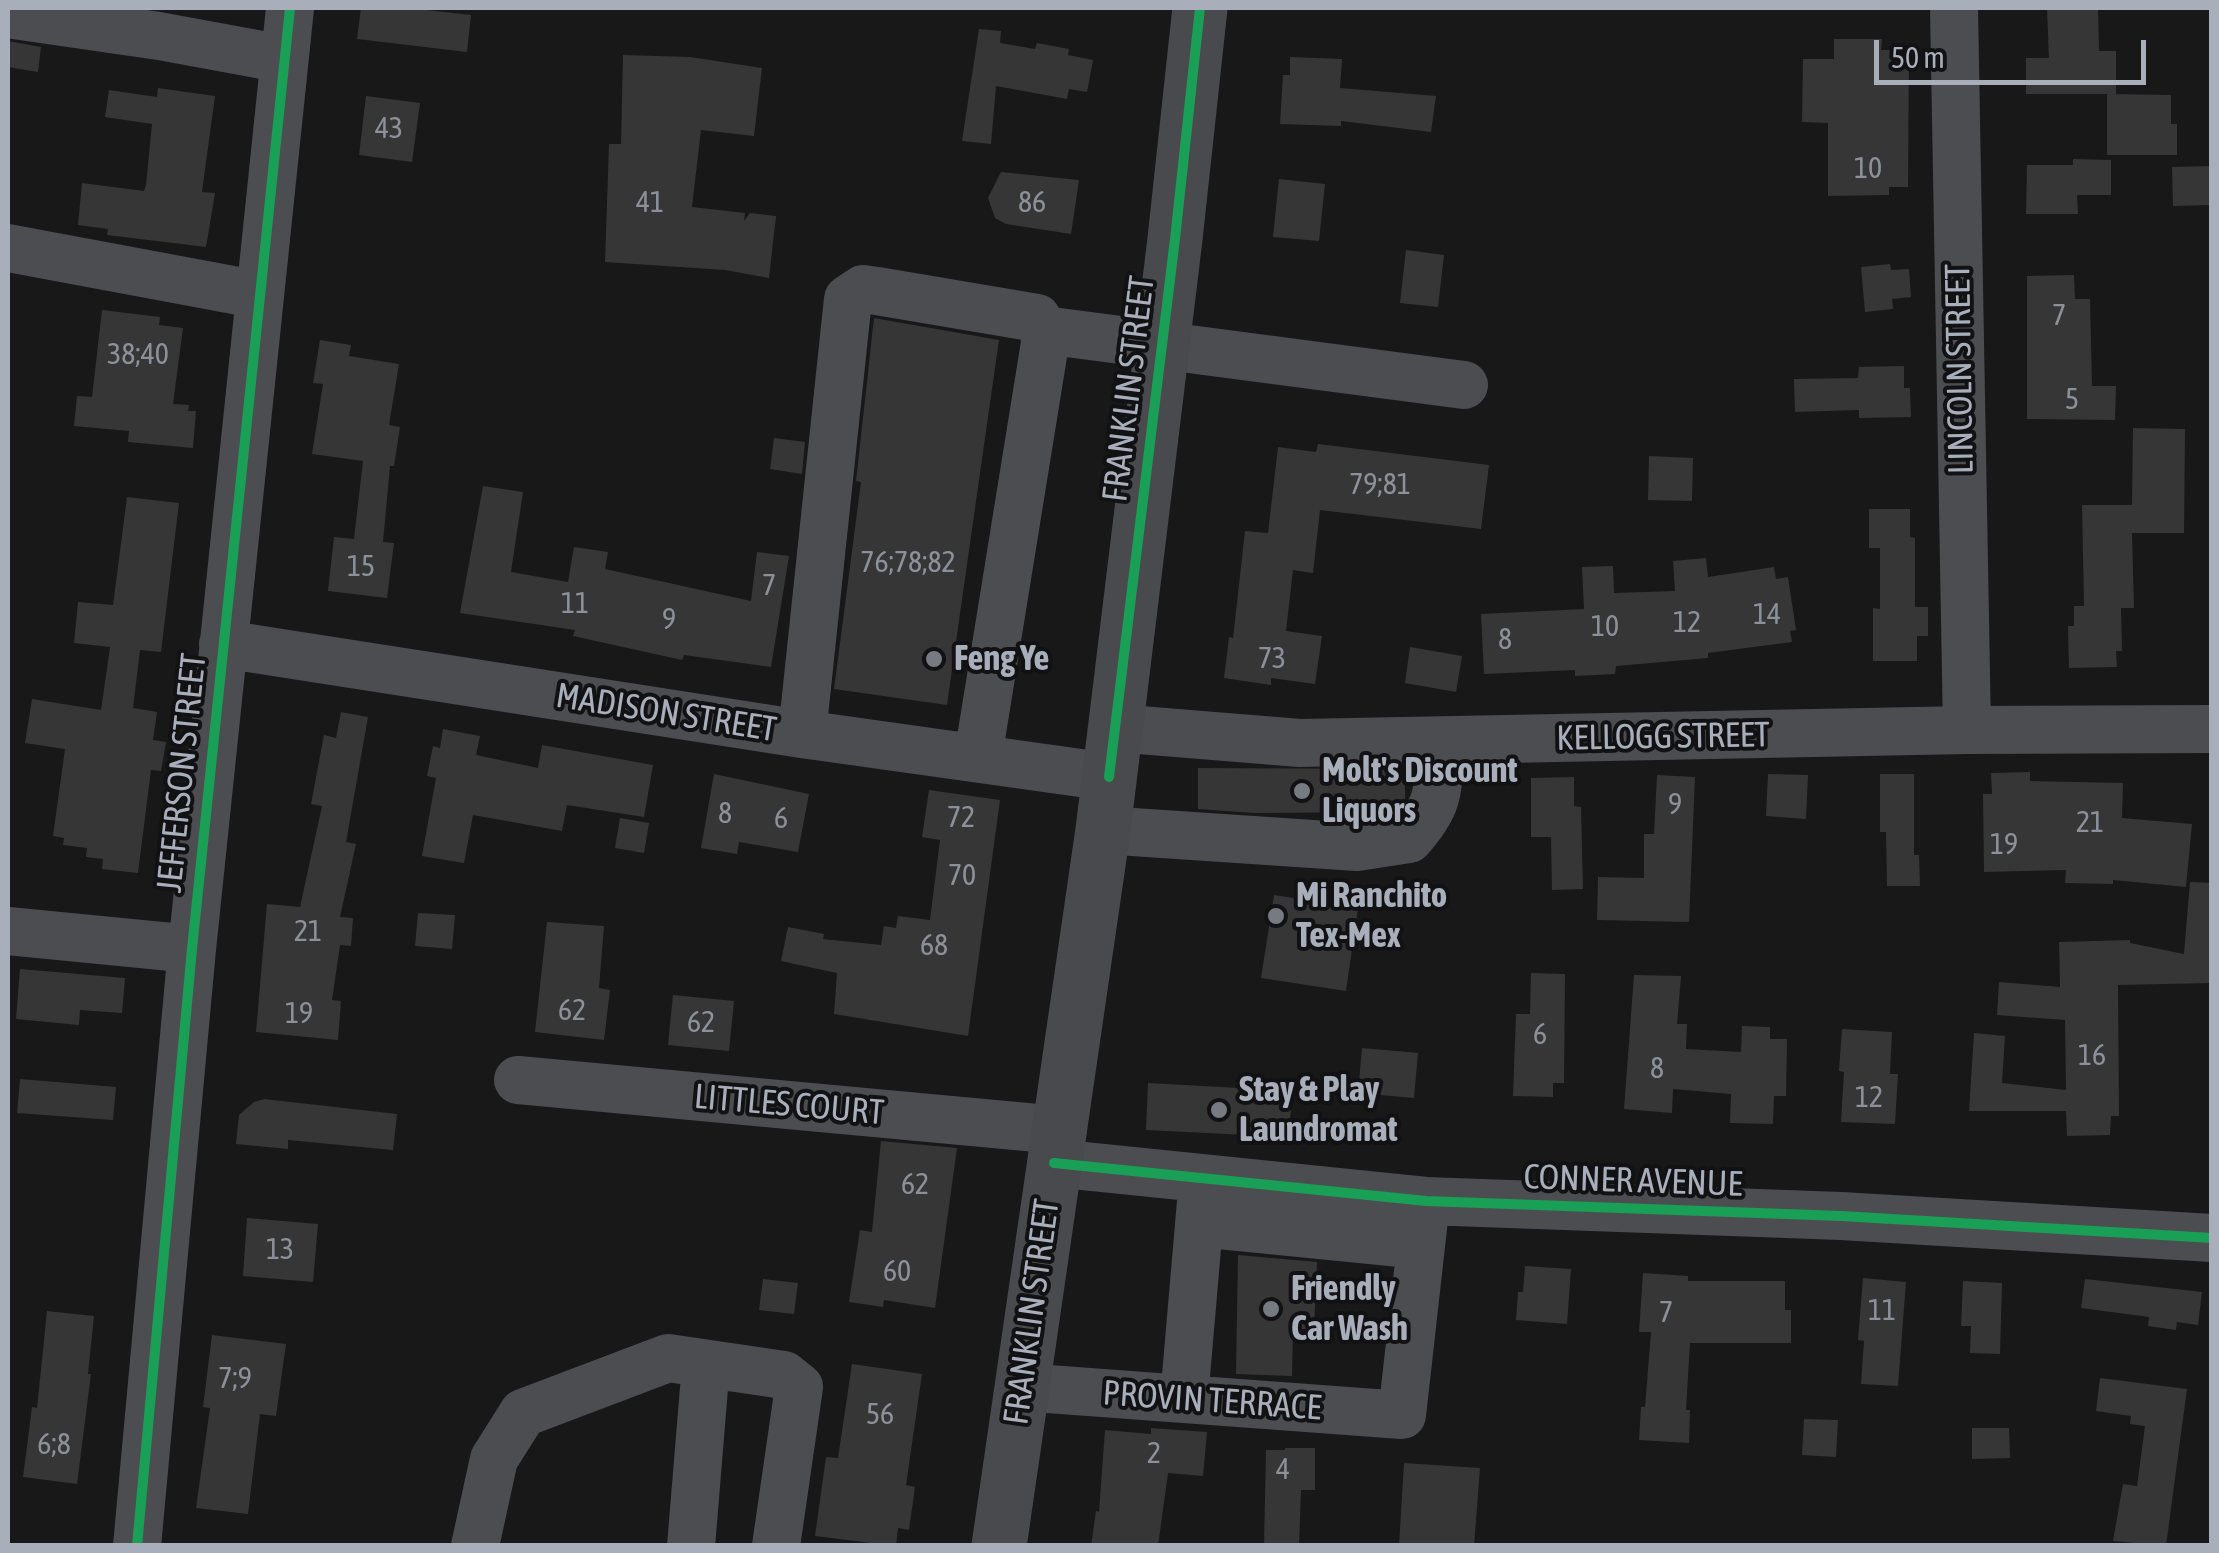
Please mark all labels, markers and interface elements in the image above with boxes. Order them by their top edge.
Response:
scale bar [1879,20,2152,82]
text: 50 m [1891,40,1945,74]
house number: 43 [375,111,403,147]
house number: 10 [1854,151,1882,187]
house number: 41 [636,185,664,221]
house number: 86 [1018,185,1046,221]
street label: LINCOLN STREET [1937,263,1983,475]
street label: FRANKLIN STREET [1094,274,1164,504]
house number: 7 [2052,298,2066,334]
house number: 38;40 [107,337,169,373]
house number: 5 [2065,382,2079,418]
house number: 79;81 [1349,467,1411,503]
house number: 76;78;82 [860,545,956,581]
house number: 15 [347,549,375,585]
house number: 7 [762,568,776,604]
house number: 11 [561,586,589,622]
house number: 14 [1753,597,1781,633]
house number: 9 [662,602,676,638]
house number: 12 [1673,605,1701,641]
house number: 10 [1591,609,1619,645]
house number: 8 [1498,622,1512,658]
place label: Feng Ye [954,638,1049,680]
house number: 73 [1258,641,1286,677]
marker: Feng Ye [923,648,945,670]
street label: JEFFERSON STREET [149,651,215,895]
street label: MADISON STREET [553,675,779,751]
street label: KELLOGG STREET [1556,714,1770,760]
place label: Molt's Discount Liquors [1322,750,1518,832]
marker: Molt's Discount Liquors [1291,780,1313,802]
house number: 9 [1668,787,1682,823]
house number: 8 [718,796,732,832]
house number: 72 [947,800,975,836]
house number: 6 [774,801,788,837]
house number: 21 [2076,805,2104,841]
house number: 19 [1990,827,2018,863]
house number: 70 [948,858,976,894]
place label: Mi Ranchito Tex-Mex [1296,875,1447,957]
marker: Mi Ranchito Tex-Mex [1265,905,1287,927]
house number: 21 [294,914,322,950]
house number: 68 [920,928,948,964]
house number: 62 [558,993,586,1029]
house number: 19 [285,996,313,1032]
house number: 62 [687,1005,715,1041]
house number: 6 [1533,1017,1547,1053]
house number: 16 [2078,1038,2106,1074]
house number: 8 [1650,1051,1664,1087]
place label: Stay & Play Laundromat [1239,1069,1398,1151]
street label: LITTLES COURT [692,1076,886,1134]
house number: 12 [1855,1080,1883,1116]
marker: Stay & Play Laundromat [1208,1099,1230,1121]
street label: CONNER AVENUE [1523,1156,1743,1206]
house number: 62 [901,1167,929,1203]
street label: FRANKLIN STREET [995,1197,1069,1427]
house number: 13 [266,1232,294,1268]
house number: 60 [883,1254,911,1290]
place label: Friendly Car Wash [1291,1268,1408,1350]
house number: 11 [1868,1293,1896,1329]
house number: 7 [1659,1295,1673,1331]
marker: Friendly Car Wash [1260,1298,1282,1320]
house number: 7;9 [218,1361,252,1397]
street label: PROVIN TERRACE [1101,1372,1323,1430]
house number: 56 [866,1397,894,1433]
house number: 6;8 [37,1427,71,1463]
house number: 2 [1147,1436,1161,1472]
house number: 4 [1276,1452,1290,1488]

